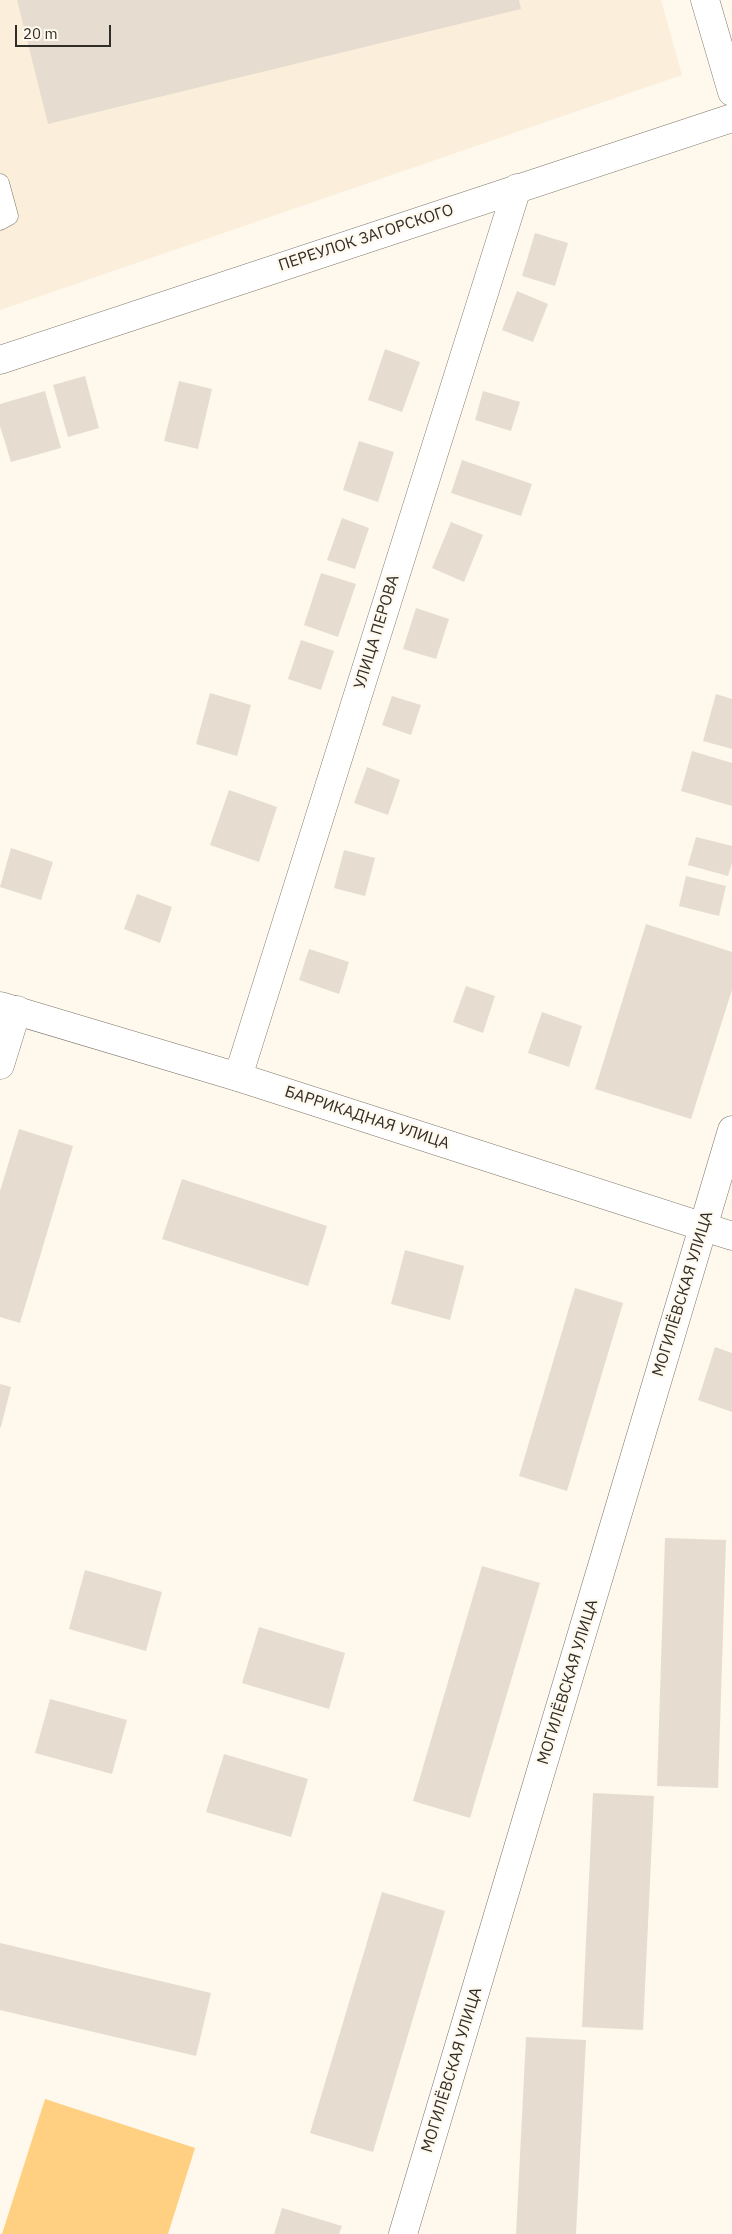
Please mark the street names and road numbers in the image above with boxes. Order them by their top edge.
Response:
street label: ПЕРЕУЛОК ЗАГОРСКОГО [276,201,456,275]
street label: УЛИЦА ПЕРОВА [350,572,404,692]
street label: БАРРИКАДНАЯ УЛИЦА [282,1082,452,1154]
street label: МОГИЛЁВСКАЯ УЛИЦА [649,1209,717,1379]
street label: МОГИЛЁВСКАЯ УЛИЦА [534,1597,602,1767]
street label: МОГИЛЁВСКАЯ УЛИЦА [418,1985,486,2155]

